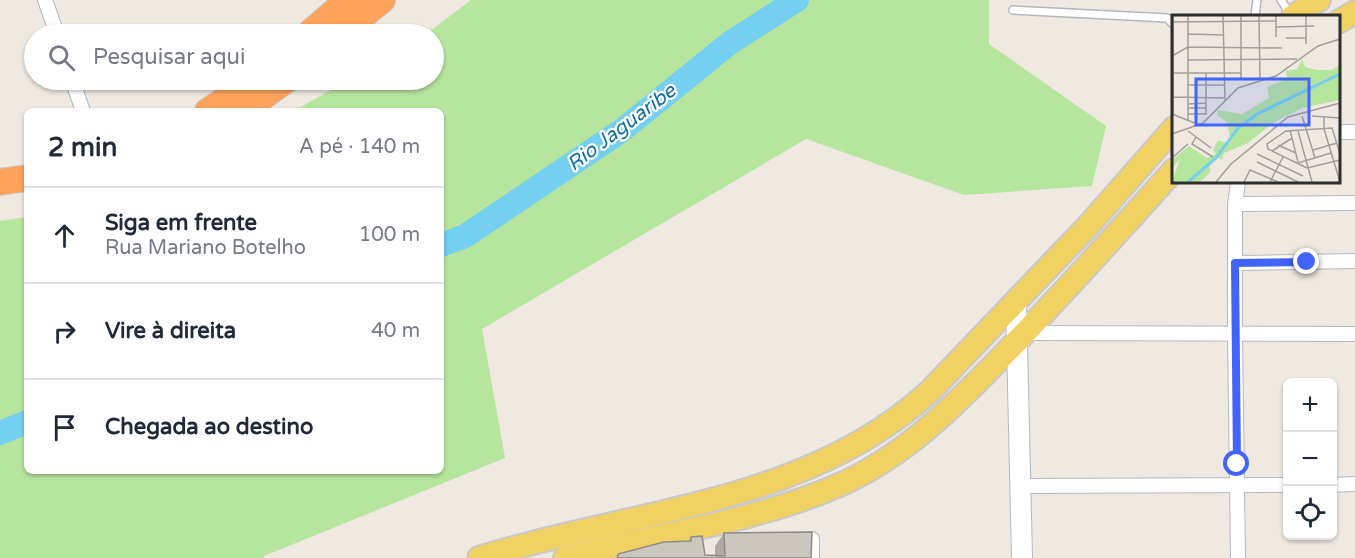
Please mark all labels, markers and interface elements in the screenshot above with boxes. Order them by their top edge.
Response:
inset map [1172,15,1340,183]
search box [24,24,444,90]
icon: search [45,41,78,74]
text: Pesquisar aqui [93,44,245,70]
water label: Rio Jaguaribe [563,78,682,176]
text: 2 min [48,132,117,163]
text: A pé · 140 m [299,135,420,159]
text: Siga em frente [105,210,257,236]
icon: ahead [48,219,81,252]
text: 100 m [359,223,420,247]
text: Rua Mariano Botelho [105,236,306,260]
route end [1293,248,1319,274]
icon: right [48,315,81,348]
text: Vire à direita [105,318,236,344]
text: 40 m [371,319,420,343]
map controls [1283,378,1337,540]
button: + [1283,378,1337,432]
icon: arrive [48,411,81,444]
text: Chegada ao destino [105,414,313,440]
button: − [1283,432,1337,486]
route start [1223,450,1249,476]
button: locate [1283,486,1337,540]

